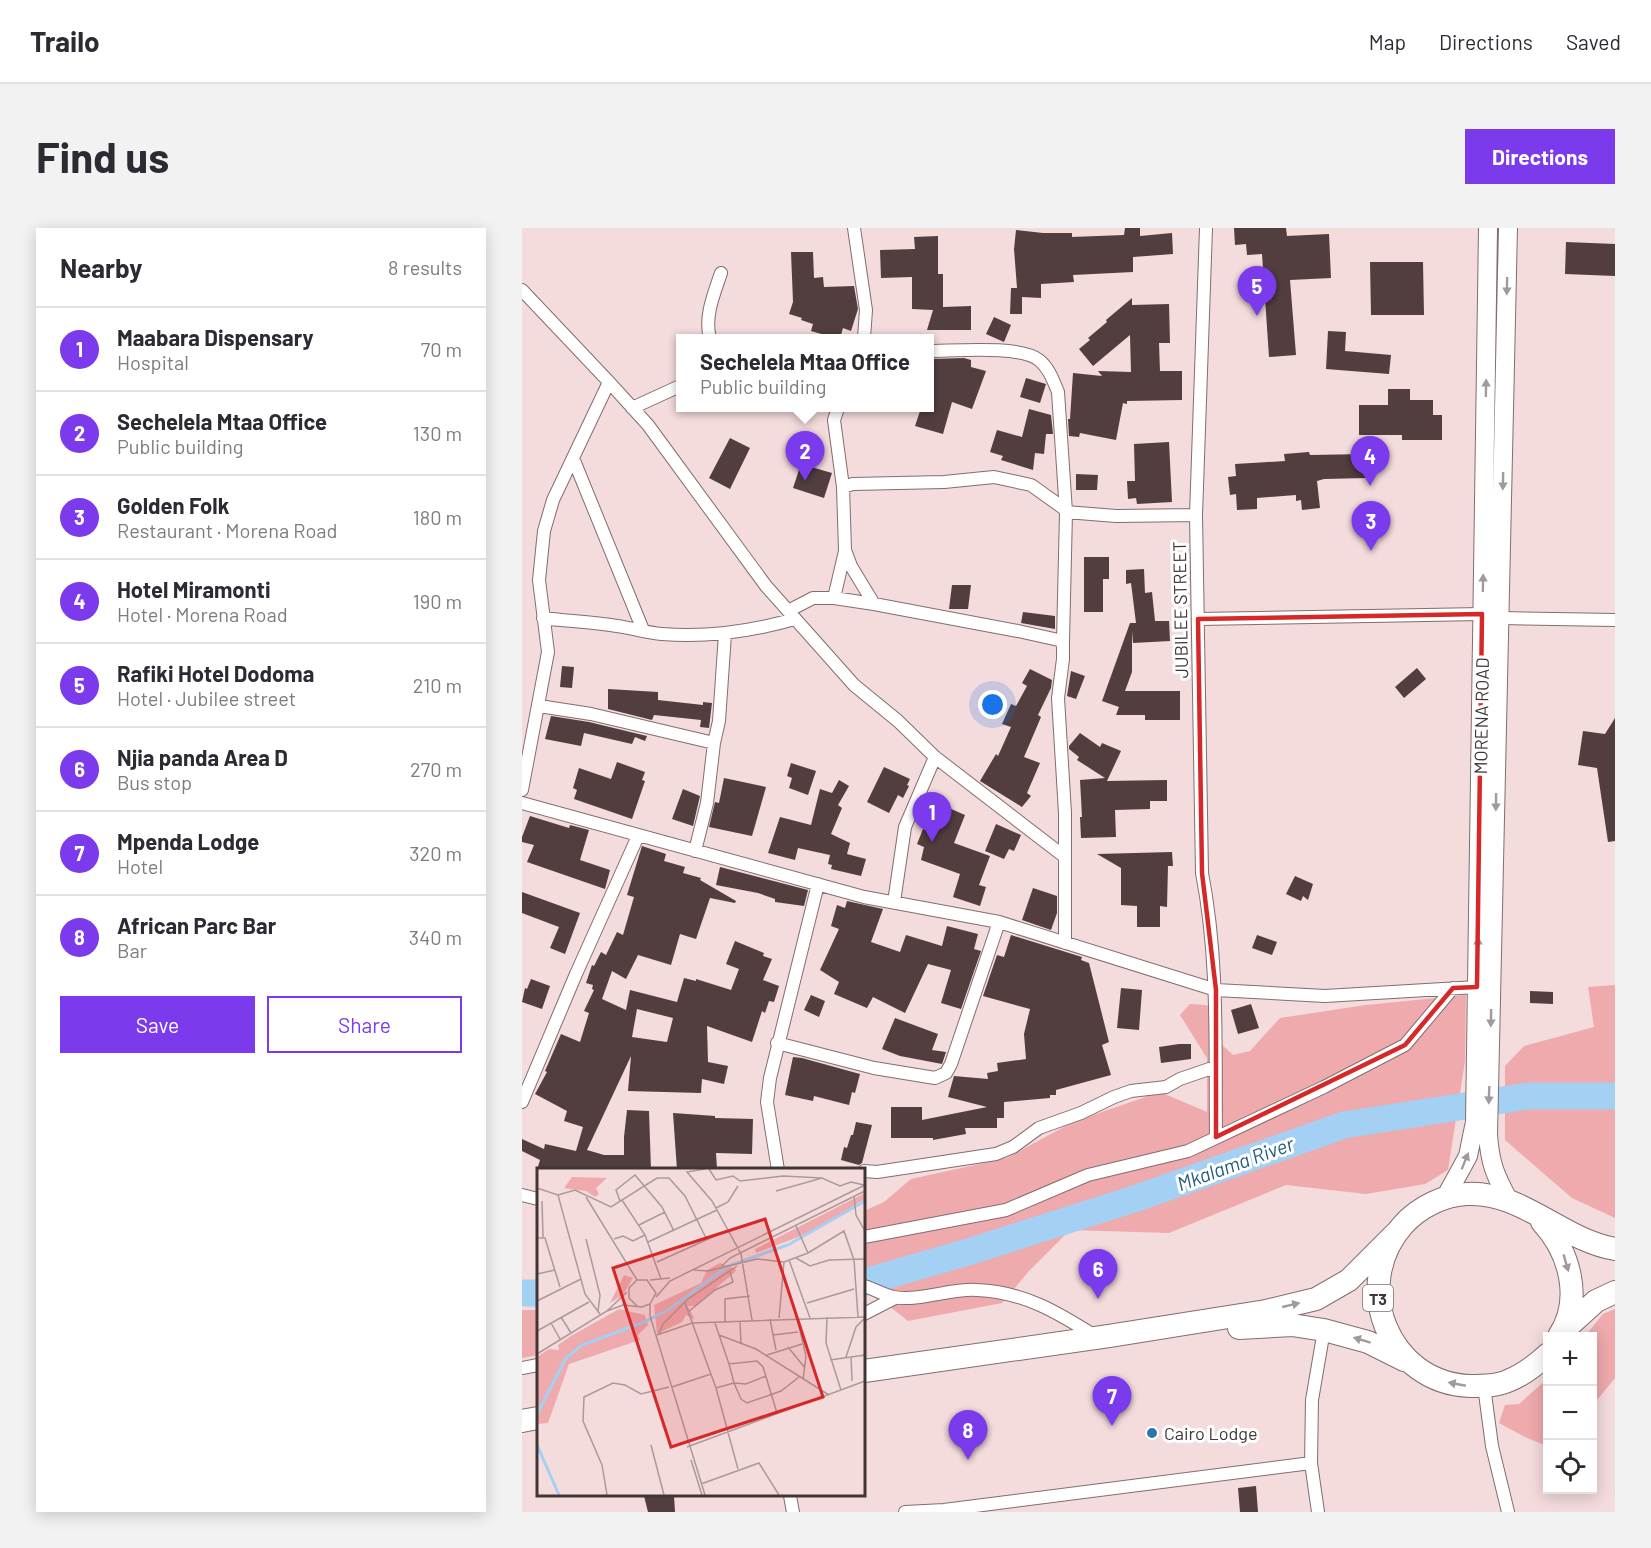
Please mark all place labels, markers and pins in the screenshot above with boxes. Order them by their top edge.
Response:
pin: 5 [1238,266,1276,316]
pin: 2 [786,432,824,481]
pin: 4 [1350,436,1390,486]
pin: 3 [1352,502,1390,551]
pin: 1 [912,792,952,842]
pin: 6 [1078,1250,1118,1299]
pin: 7 [1092,1376,1132,1426]
pin: 8 [948,1410,988,1460]
place label: Cairo Lodge [1164,1422,1258,1444]
marker: Cairo Lodge [1145,1426,1159,1440]

